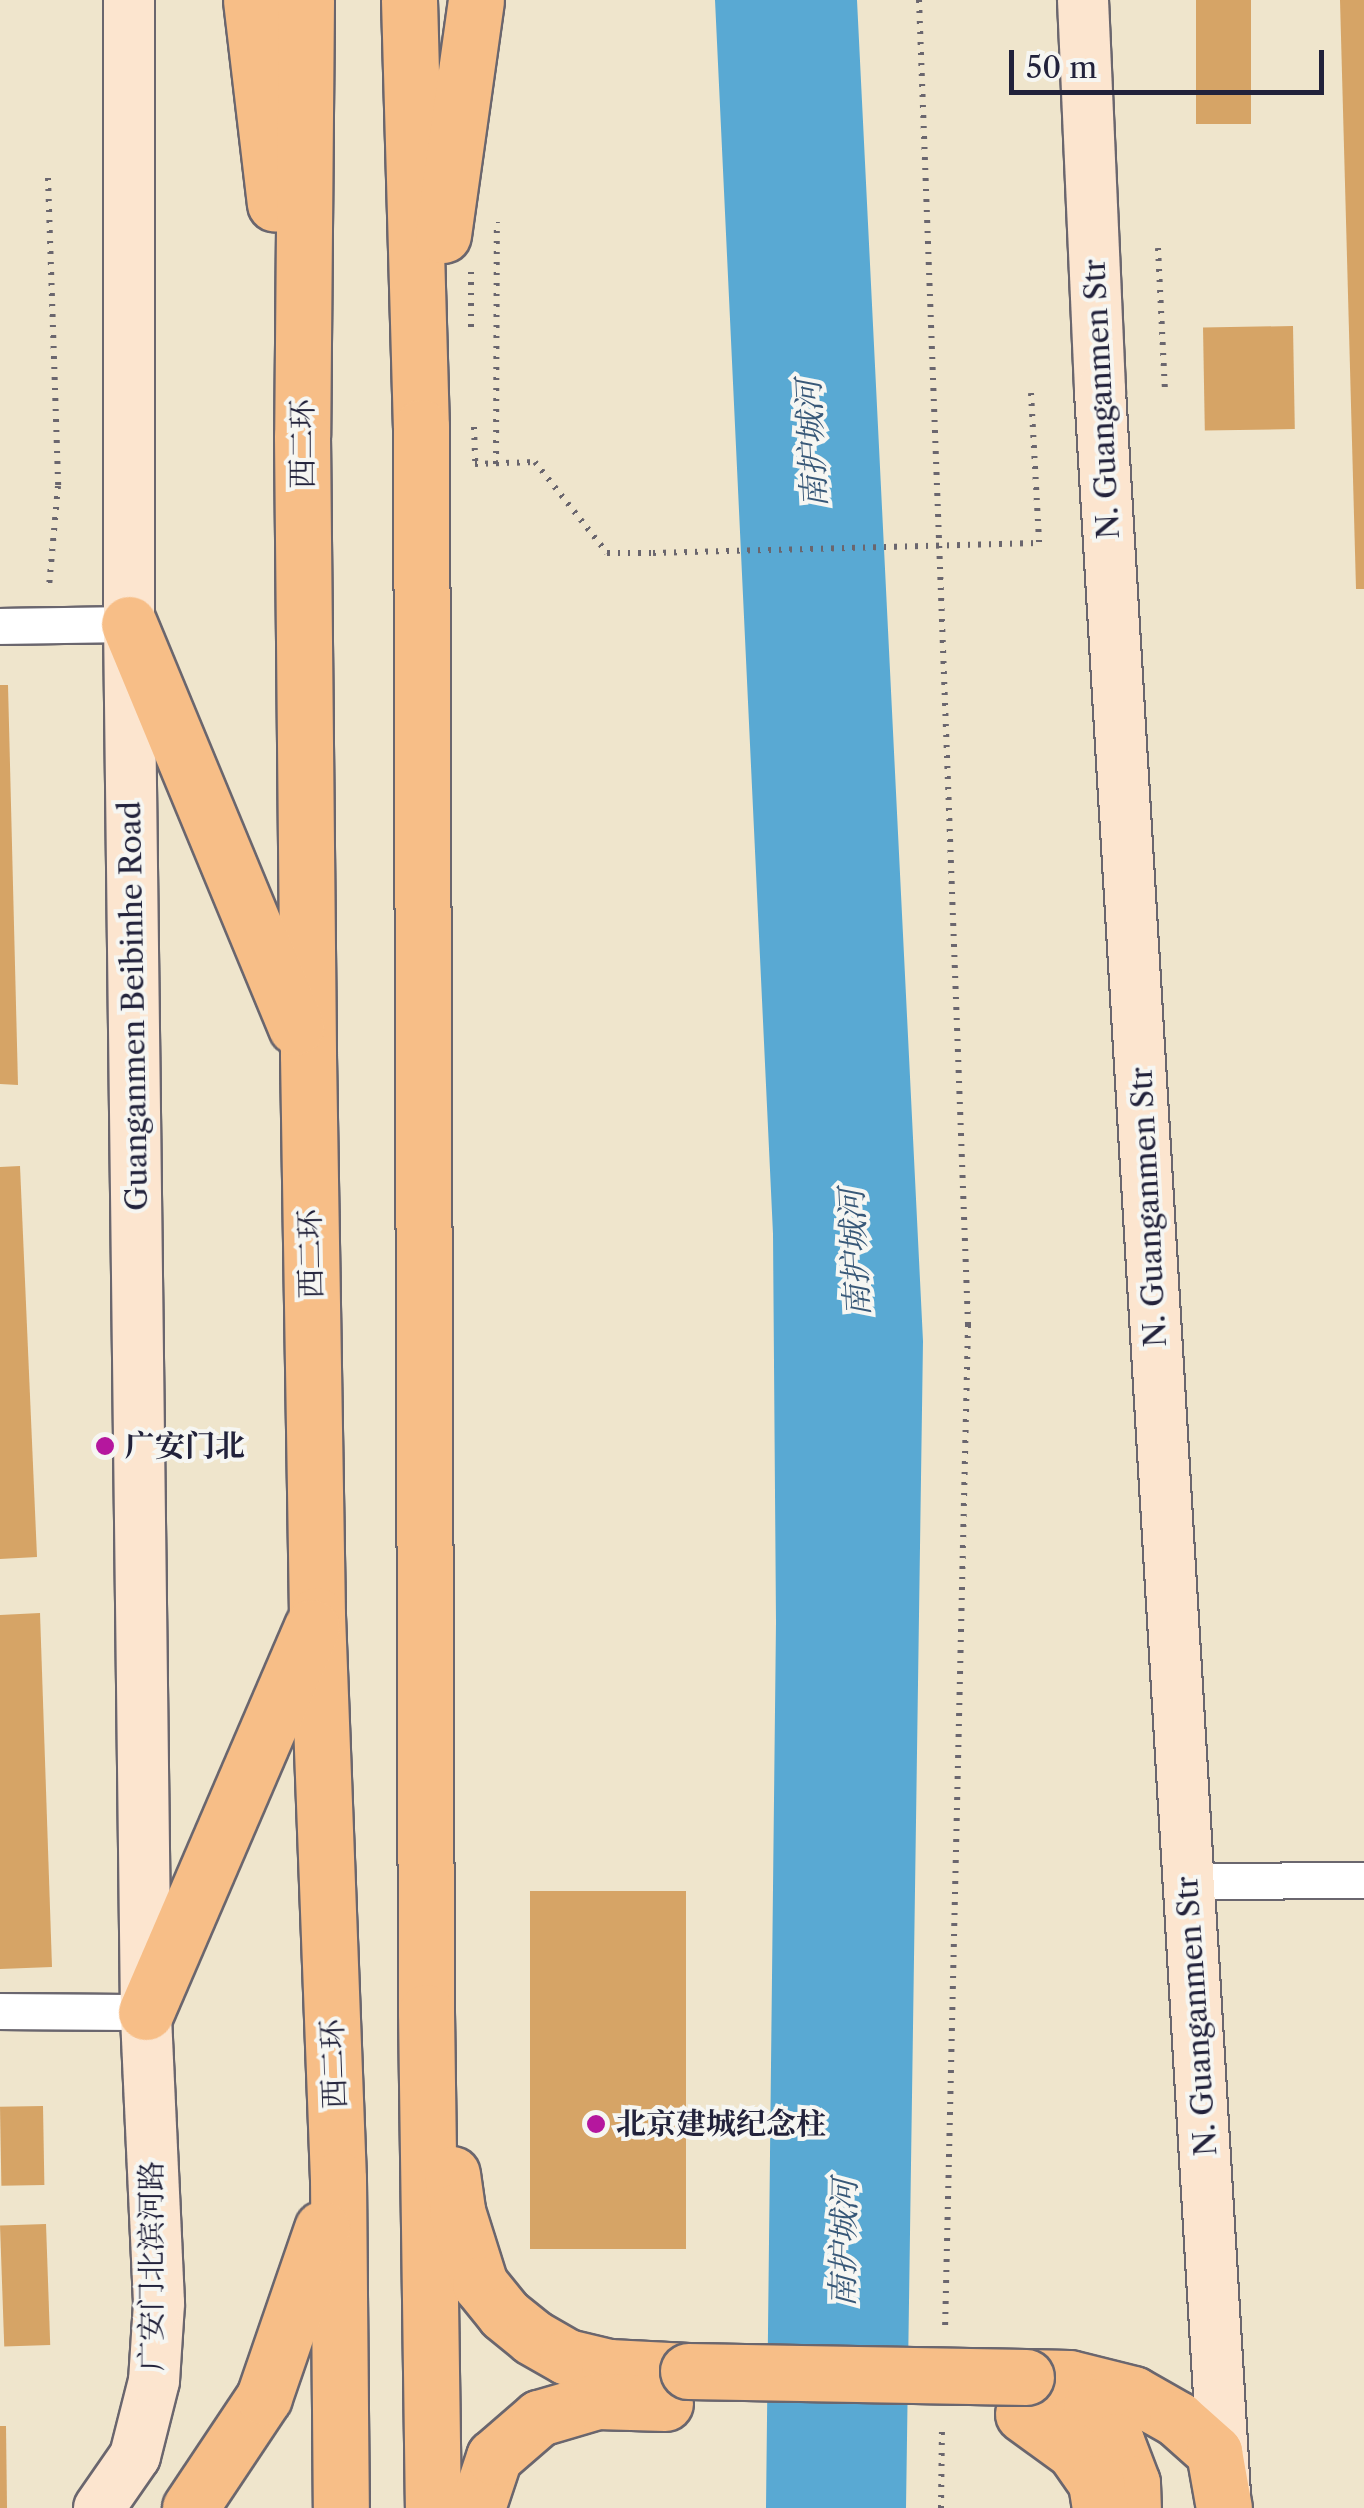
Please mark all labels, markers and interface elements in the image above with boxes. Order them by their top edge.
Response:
scale bar [1014,30,1329,92]
text: 50 m [1026,49,1097,86]
street label: N. Guanganmen Str [1077,258,1127,540]
water label: 南护城河 [789,379,835,509]
street label: 西二环 [285,399,321,489]
street label: Guanganmen Beibinhe Road [112,801,156,1211]
street label: N. Guanganmen Str [1124,1066,1174,1348]
water label: 南护城河 [832,1188,878,1318]
street label: 西二环 [292,1209,330,1299]
place label: 广安门北 [125,1428,245,1464]
marker: 广安门北 [94,1435,116,1457]
street label: N. Guanganmen Str [1169,1875,1225,2157]
street label: 西二环 [314,2018,354,2110]
place label: 北京建城纪念柱 [616,2106,826,2142]
marker: 北京建城纪念柱 [585,2113,607,2135]
street label: 广安门北滨河路 [134,2161,170,2371]
water label: 南护城河 [824,2179,864,2307]

